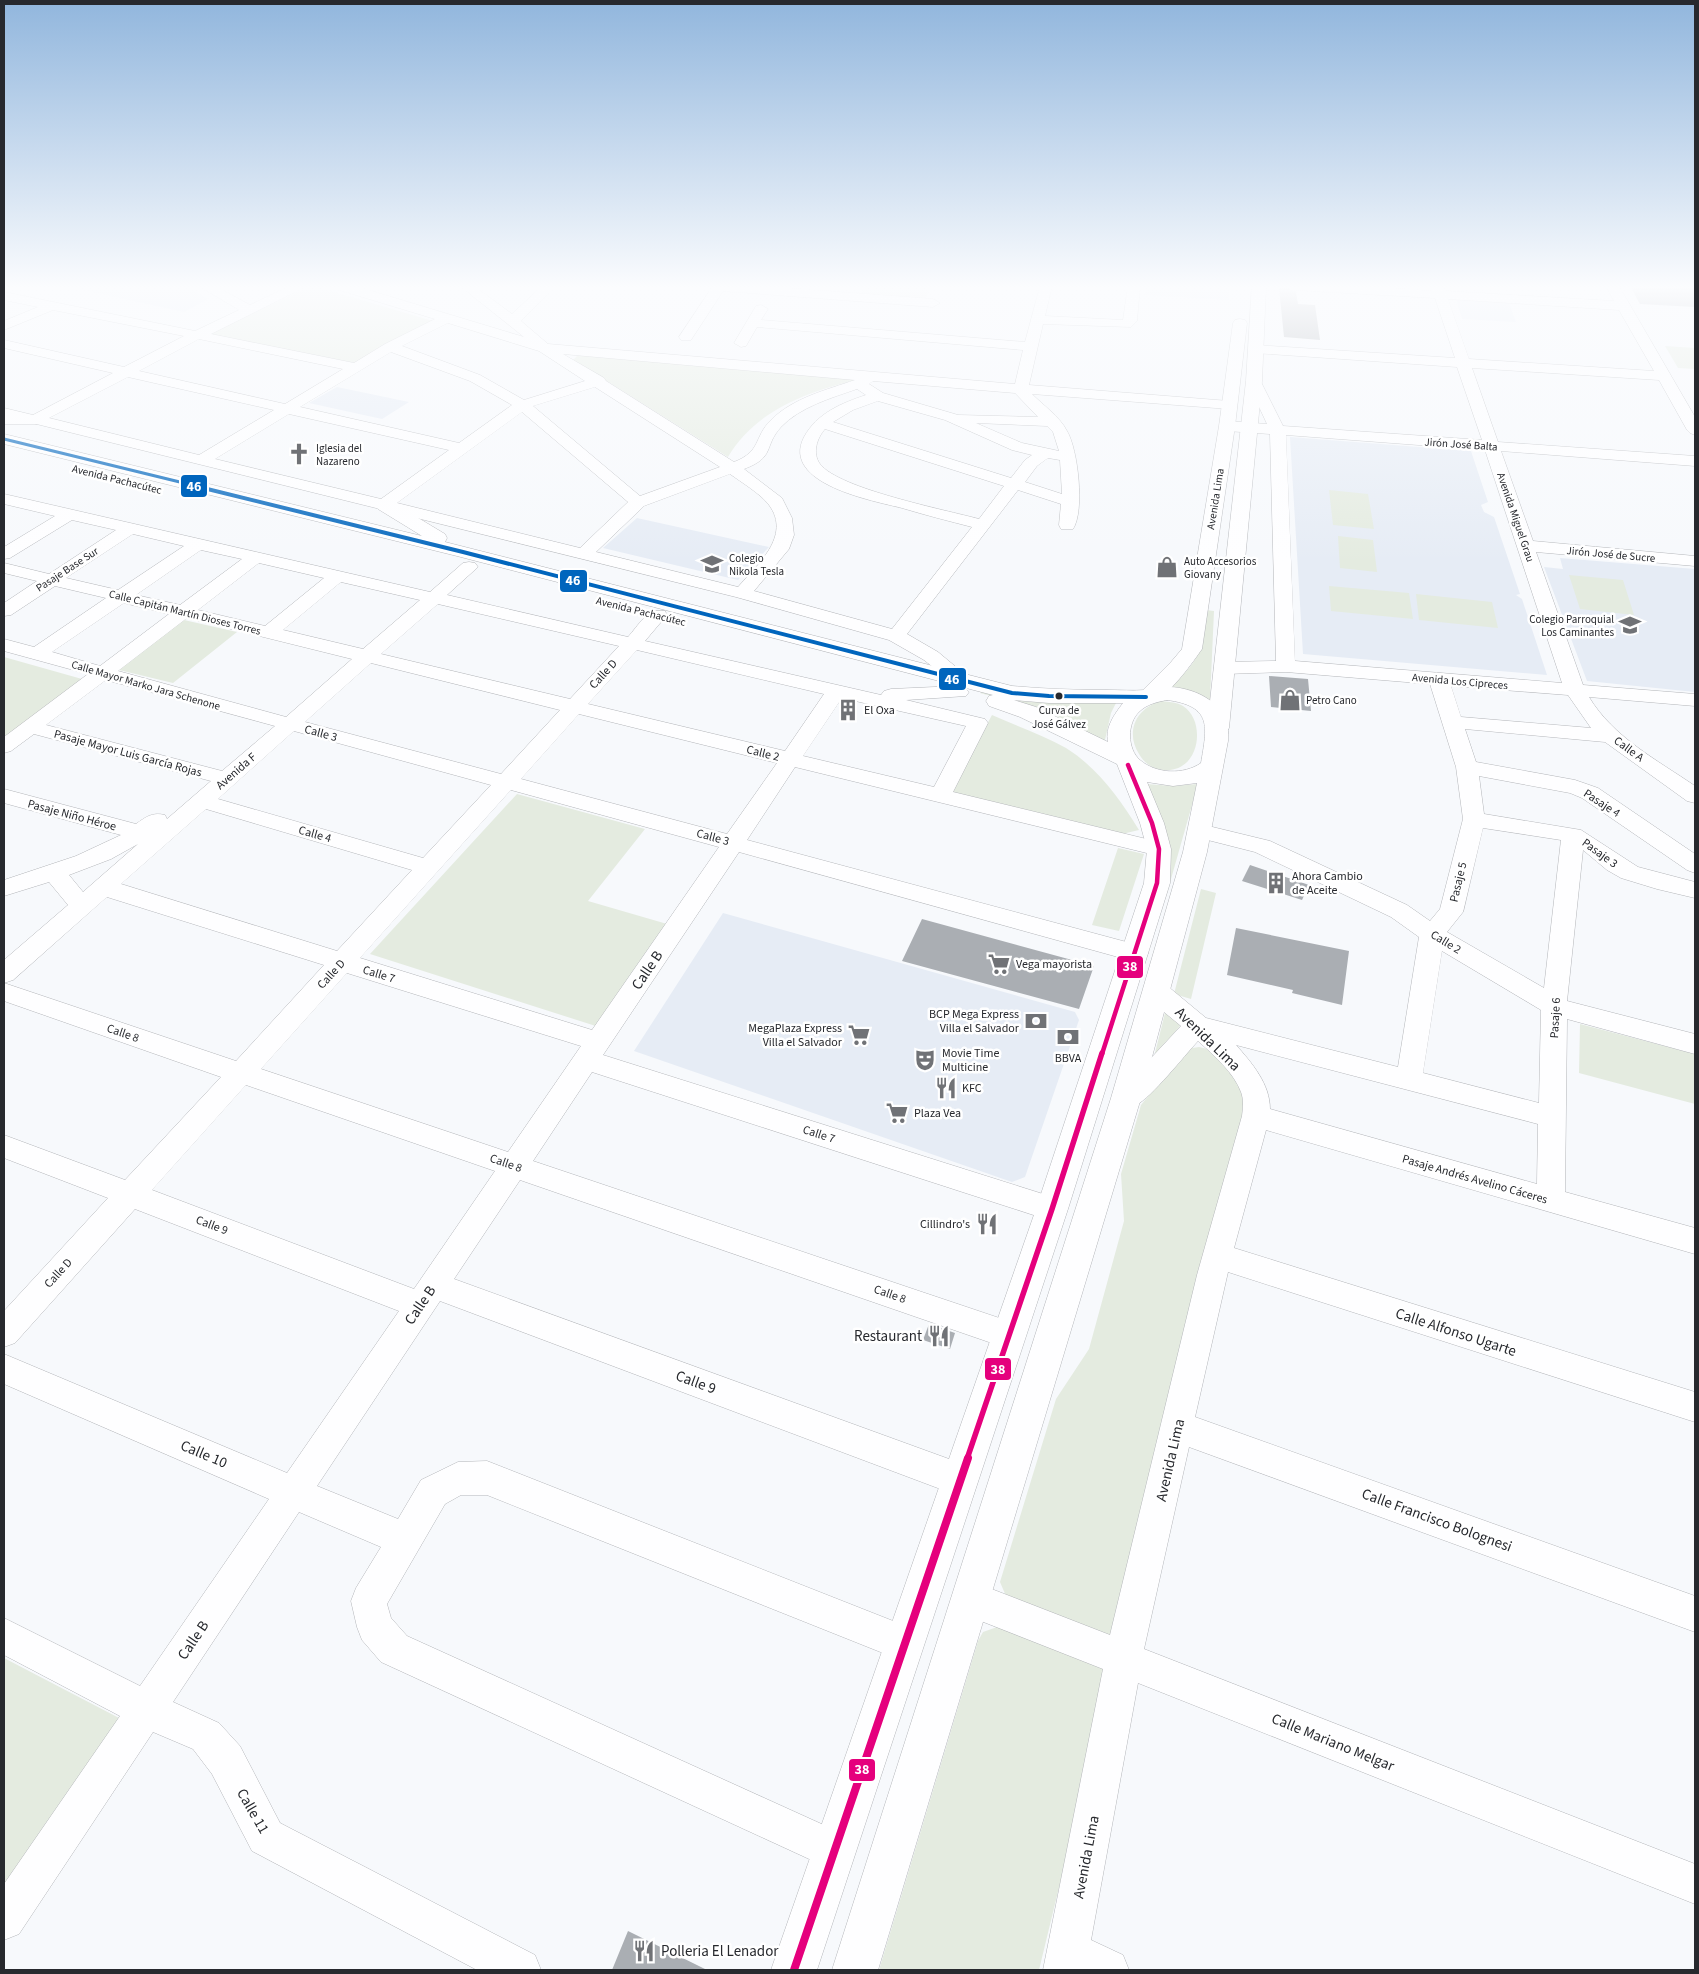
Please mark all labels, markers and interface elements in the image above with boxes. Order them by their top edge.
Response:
street label: Jirón José Balta [1424,434,1498,455]
church icon: Iglesia del Nazareno [286,441,312,467]
place label: Iglesia del Nazareno [316,441,362,469]
street label: Avenida Pachacútec [70,461,163,498]
street label: Avenida Lima [1203,467,1228,531]
street label: Avenida Miguel Grau [1493,470,1538,564]
line badge: 46 [180,474,208,498]
text: 46 [187,477,201,497]
street label: Pasaje Base Sur [33,543,102,595]
street label: Jirón José de Sucre [1566,543,1657,566]
school or university icon: Colegio Nikola Tesla [699,551,725,577]
place label: Colegio Nikola Tesla [729,551,784,579]
shop icon: Auto Accesorios Giovany [1154,554,1180,580]
place label: Auto Accesorios Giovany [1184,554,1257,582]
line badge: 46 [559,569,588,593]
text: 46 [566,571,580,591]
street label: Calle Capitán Martín Dioses Torres [107,586,263,639]
street label: Avenida Pachacútec [594,593,687,630]
place label: Colegio Parroquial Los Caminantes [1529,612,1614,640]
school or university icon: Colegio Parroquial Los Caminantes [1617,612,1643,638]
street label: Calle D [585,656,621,693]
street label: Calle Mayor Marko Jara Schenone [70,657,223,714]
line badge: 46 [938,667,967,691]
text: 46 [945,670,959,690]
street label: Avenida Los Cipreces [1411,670,1509,693]
shop icon: Petro Cano [1277,687,1303,713]
marker: Curva de José Gálvez [1054,691,1064,701]
place label: Petro Cano [1306,693,1357,708]
building icon: El Oxa [835,697,861,723]
place label: El Oxa [864,702,895,719]
place label: Curva de José Gálvez [1032,703,1086,732]
street label: Calle 3 [303,721,339,746]
street label: Pasaje Mayor Luis García Rojas [52,726,204,781]
street label: Calle A [1610,733,1648,767]
street label: Calle 2 [745,741,781,766]
street label: Avenida F [212,749,260,794]
street label: Pasaje 4 [1580,785,1623,822]
street label: Pasaje Niño Héroe [26,795,118,836]
street label: Calle 4 [296,822,333,847]
street label: Calle 3 [695,825,731,850]
street label: Pasaje 3 [1578,835,1621,872]
street label: Pasaje 5 [1446,860,1471,904]
place label: Ahora Cambio de Aceite [1292,868,1363,899]
building icon: Ahora Cambio de Aceite [1263,870,1289,896]
street label: Calle 2 [1427,927,1464,958]
street label: Calle B [627,946,668,994]
supermarket icon: Vega mayorista [986,951,1012,977]
line badge: 38 [1116,955,1144,979]
street label: Calle D [313,956,349,993]
place label: Vega mayorista [1016,956,1092,973]
text: 38 [1123,957,1137,977]
street label: Calle 7 [360,961,397,987]
street label: Pasaje 6 [1546,997,1565,1039]
street label: Avenida Lima [1170,1003,1245,1076]
place label: BCP Mega Express Villa el Salvador [929,1006,1020,1037]
bank icon: BCP Mega Express Villa el Salvador [1023,1008,1049,1034]
street label: Calle 8 [104,1020,141,1047]
place label: MegaPlaza Express Villa el Salvador [748,1020,843,1051]
supermarket icon: MegaPlaza Express Villa el Salvador [846,1022,872,1048]
bank icon: BBVA [1055,1024,1081,1050]
place label: Movie Time Multicine [942,1045,999,1076]
theatre icon: Movie Time Multicine [912,1047,938,1073]
place label: BBVA [1055,1050,1082,1067]
restaurant icon: KFC [933,1075,959,1101]
place label: KFC [962,1080,982,1097]
supermarket icon: Plaza Vea [884,1100,910,1126]
place label: Plaza Vea [914,1105,961,1122]
street label: Calle 7 [800,1121,837,1148]
street label: Calle 8 [487,1150,524,1177]
street label: Pasaje Andrés Avelino Cáceres [1400,1151,1549,1208]
restaurant icon: Cillindro's [974,1211,1000,1237]
street label: Calle 9 [193,1212,230,1239]
place label: Cillindro's [920,1216,970,1233]
street label: Calle D [40,1255,76,1292]
street label: Calle B [400,1281,441,1329]
street label: Calle 8 [871,1281,908,1308]
street label: Calle Alfonso Ugarte [1393,1303,1519,1362]
restaurant icon: Restaurant [926,1323,952,1349]
place label: Restaurant [854,1326,922,1347]
line badge: 38 [984,1357,1012,1381]
text: 38 [991,1360,1005,1380]
street label: Calle 9 [673,1365,719,1399]
street label: Avenida Lima [1151,1417,1190,1503]
street label: Calle 10 [177,1435,231,1474]
street label: Calle Francisco Bolognesi [1359,1483,1515,1557]
street label: Calle B [173,1616,214,1664]
street label: Calle Mariano Melgar [1268,1708,1398,1777]
line badge: 38 [848,1758,876,1782]
text: 38 [855,1760,869,1780]
street label: Calle 11 [231,1785,274,1838]
street label: Avenida Lima [1068,1814,1105,1900]
restaurant icon: Polleria El Lenador [631,1938,657,1964]
place label: Polleria El Lenador [661,1941,779,1962]

